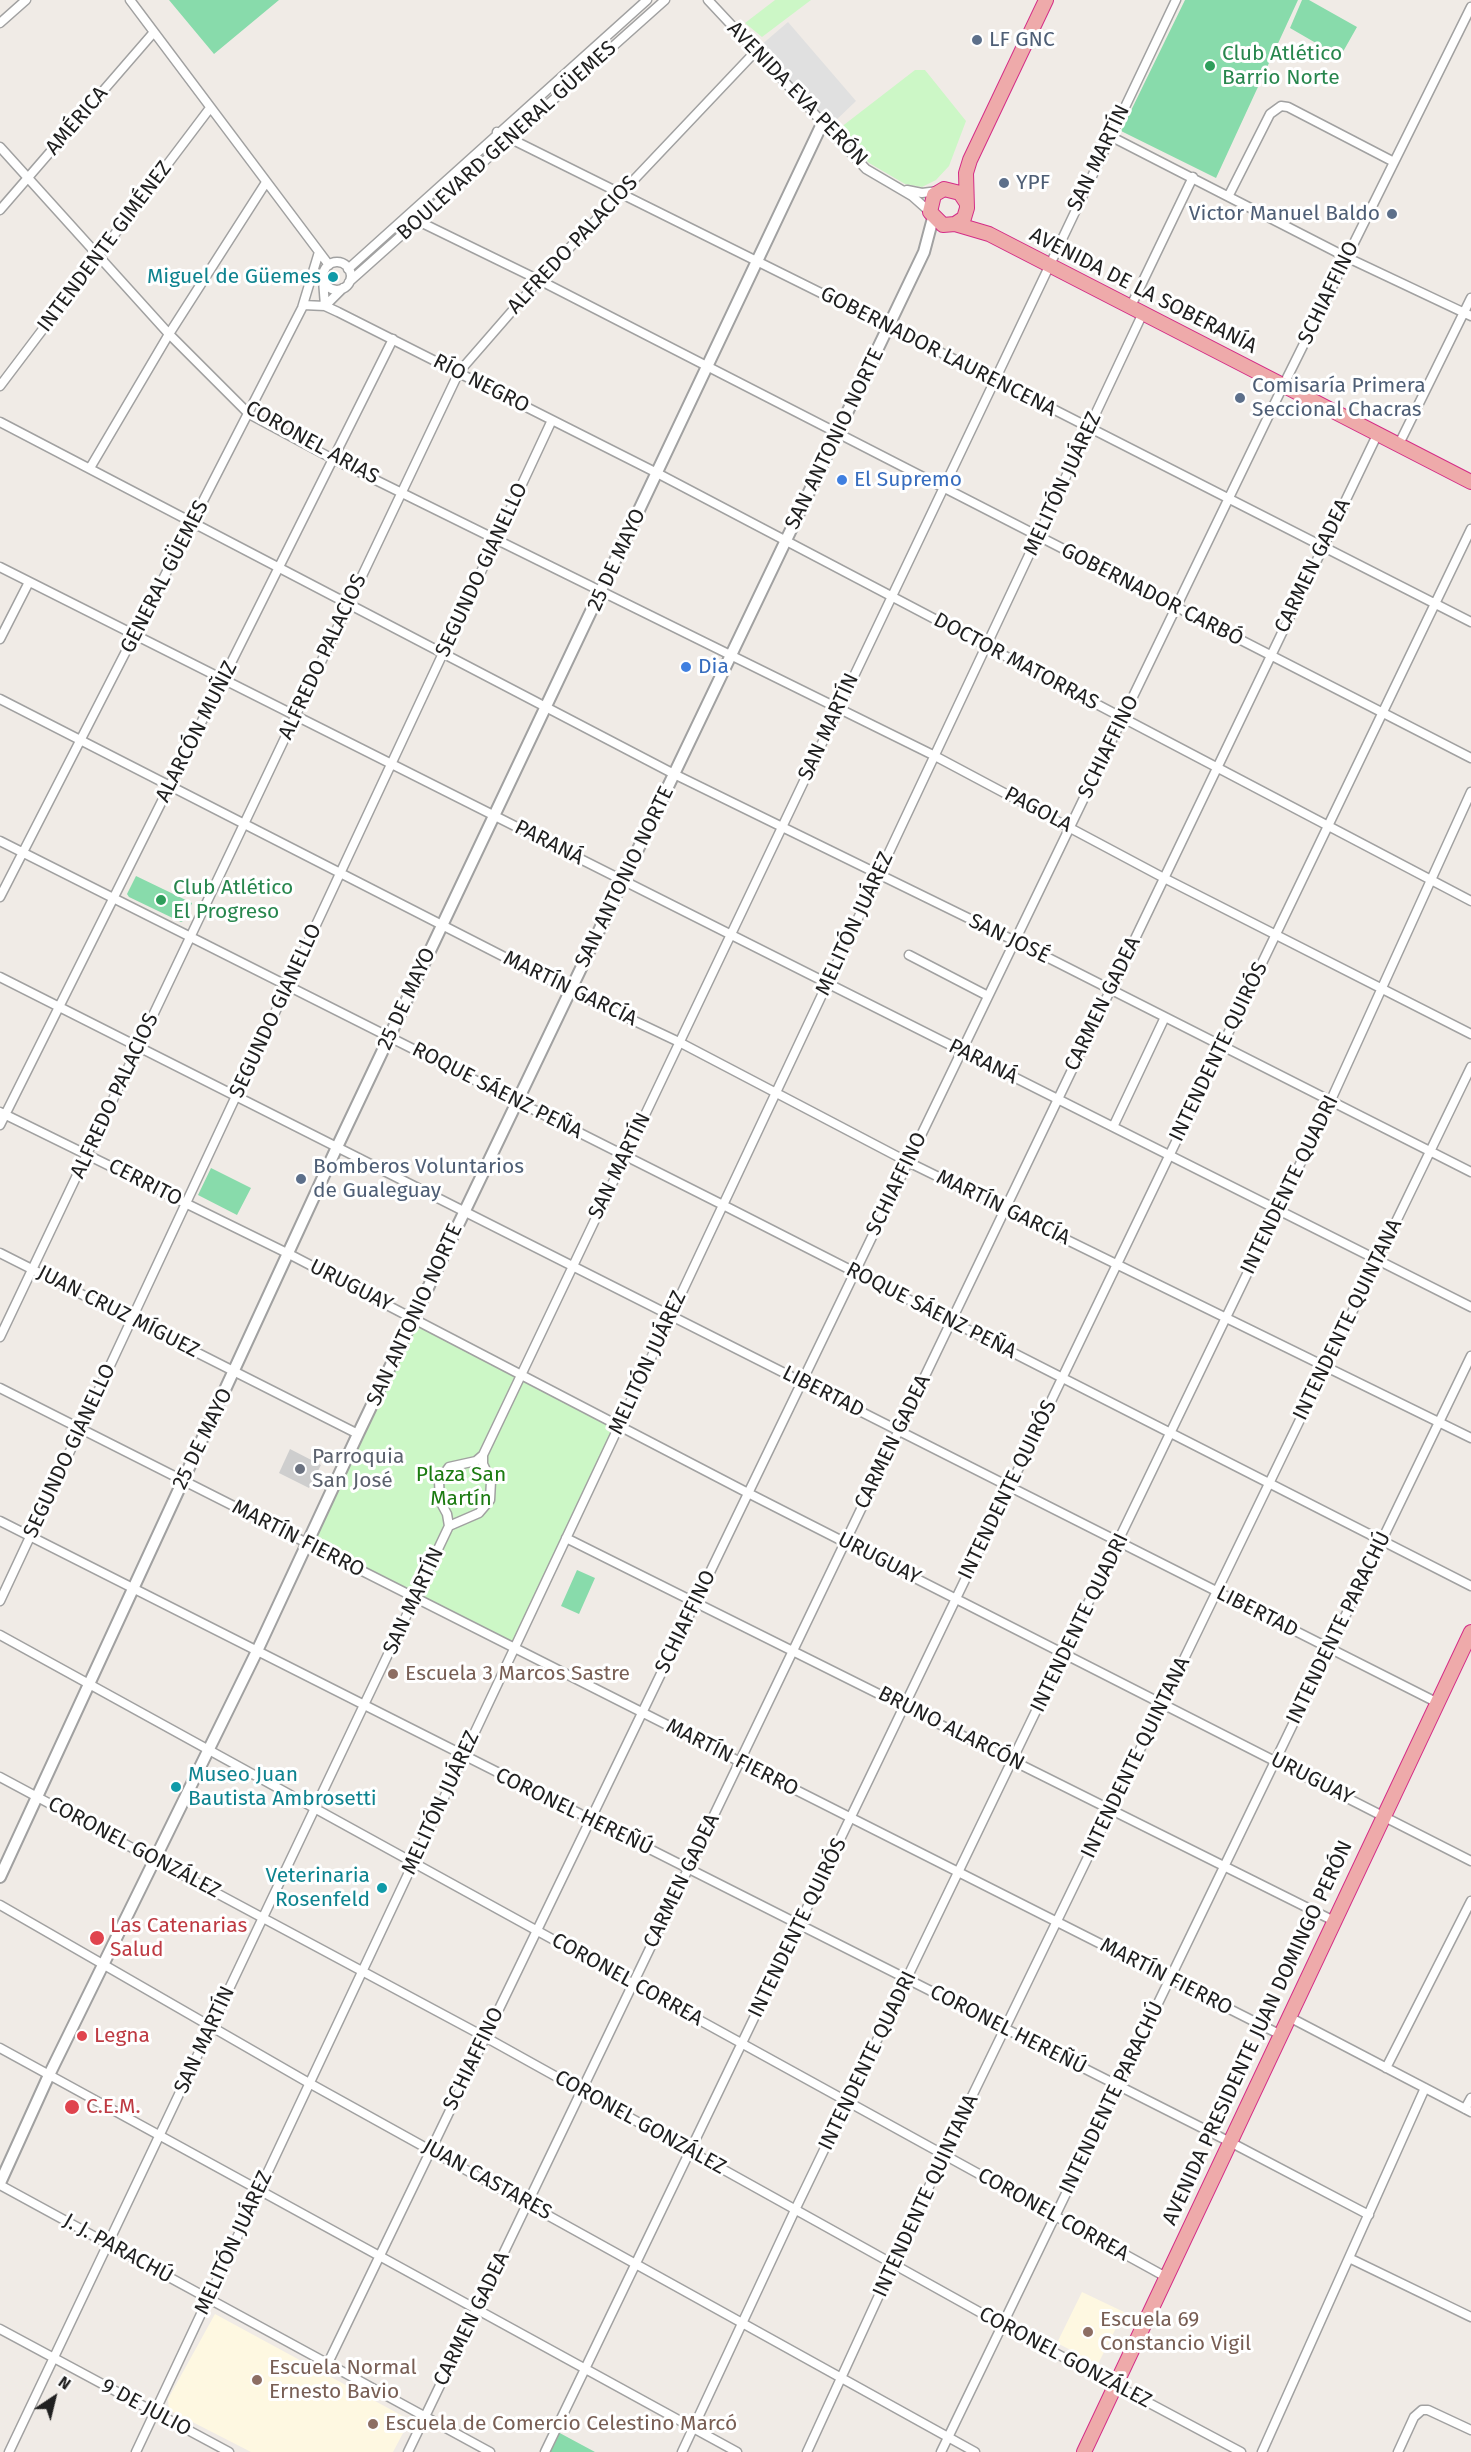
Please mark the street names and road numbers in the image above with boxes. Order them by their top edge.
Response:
street label: AVENIDA EVA PERÓN [722,16,872,172]
street label: BOULEVARD GENERAL GÜEMES [392,36,622,246]
street label: AMÉRICA [40,82,114,160]
street label: SAN MARTÍN [1062,101,1136,215]
street label: INTENDENTE GIMÉNEZ [33,157,177,337]
street label: ALFREDO PALACIOS [503,171,643,319]
street label: AVENIDA DE LA SOBERANÍA [1025,223,1261,359]
street label: SCHIAFFINO [1293,237,1365,349]
street label: GOBERNADOR LAURENCENA [816,282,1060,422]
street label: SAN ANTONIO NORTE [780,344,890,534]
street label: RÍO NEGRO [429,349,533,419]
street label: CORONEL ARIAS [241,396,383,490]
street label: MELITÓN JUÁREZ [1019,408,1107,560]
street label: SEGUNDO GIANELLO [431,479,533,661]
street label: CARMEN GADEA [1270,495,1356,637]
street label: GENERAL GÜEMES [116,496,214,658]
street label: 25 DE MAYO [582,505,652,615]
street label: GOBERNADOR CARBÓ [1057,538,1247,652]
street label: ALFREDO PALACIOS [274,570,372,744]
street label: DOCTOR MATORRAS [929,608,1103,716]
street label: ALARCÓN MUÑIZ [151,657,243,807]
street label: SAN MARTÍN [793,669,865,785]
street label: SCHIAFFINO [1073,691,1145,803]
street label: SAN ANTONIO NORTE [570,782,680,972]
street label: PAGOLA [1000,782,1076,838]
street label: PARANÁ [510,815,588,871]
street label: MELITÓN JUÁREZ [811,848,899,1000]
street label: SAN JOSÉ [964,909,1054,969]
street label: SEGUNDO GIANELLO [225,920,327,1102]
street label: CARMEN GADEA [1060,933,1146,1075]
street label: 25 DE MAYO [372,944,442,1054]
street label: MARTÍN GARCÍA [499,946,641,1032]
street label: INTENDENTE QUIRÓS [1165,958,1273,1146]
street label: ALFREDO PALACIOS [66,1009,164,1183]
street label: PARANÁ [944,1034,1022,1090]
street label: ROQUE SÁENZ PEÑA [408,1037,586,1145]
street label: INTENDENTE QUADRI [1236,1091,1344,1279]
street label: SAN MARTÍN [583,1109,657,1223]
street label: SCHIAFFINO [861,1128,933,1240]
street label: CERRITO [104,1154,186,1212]
street label: MARTÍN GARCÍA [932,1165,1074,1251]
street label: INTENDENTE QUINTANA [1288,1215,1408,1425]
street label: SAN ANTONIO NORTE [362,1220,468,1410]
street label: URUGUAY [305,1254,397,1318]
street label: ROQUE SÁENZ PEÑA [842,1257,1020,1365]
street label: JUAN CRUZ MÍGUEZ [33,1260,203,1364]
street label: MELITÓN JUÁREZ [604,1287,692,1439]
street label: SEGUNDO GIANELLO [19,1360,121,1542]
street label: LIBERTAD [778,1361,868,1423]
street label: CARMEN GADEA [850,1371,936,1513]
street label: 25 DE MAYO [168,1384,238,1494]
street label: INTENDENTE QUIRÓS [954,1396,1062,1584]
street label: MARTÍN FIERRO [228,1495,368,1583]
street label: URUGUAY [833,1527,925,1591]
street label: INTENDENTE PARACHÚ [1281,1528,1397,1728]
street label: INTENDENTE QUADRI [1026,1529,1134,1717]
street label: SAN MARTÍN [378,1543,450,1659]
street label: SCHIAFFINO [650,1566,722,1678]
street label: LIBERTAD [1212,1581,1302,1643]
street label: INTENDENTE QUINTANA [1076,1653,1196,1863]
street label: BRUNO ALARCÓN [874,1681,1028,1777]
street label: MARTÍN FIERRO [662,1714,802,1802]
street label: MELITÓN JUÁREZ [397,1727,485,1879]
street label: URUGUAY [1266,1747,1358,1811]
street label: CORONEL HEREÑÚ [491,1763,657,1861]
street label: CORONEL GONZÁLEZ [43,1792,225,1904]
street label: CARMEN GADEA [639,1810,725,1952]
street label: INTENDENTE QUIRÓS [744,1834,852,2022]
street label: AVENIDA PRESIDENTE JUAN DOMINGO PERÓN [1158,1837,1358,2229]
street label: CORONEL CORREA [547,1928,707,2032]
street label: MARTÍN FIERRO [1096,1933,1236,2021]
street label: INTENDENTE QUADRI [814,1967,922,2155]
street label: CORONEL HEREÑÚ [926,1980,1090,2080]
street label: SAN MARTÍN [169,1982,241,2098]
street label: INTENDENTE PARACHÚ [1054,1998,1170,2198]
street label: SCHIAFFINO [438,2003,510,2115]
street label: CORONEL GONZÁLEZ [550,2065,730,2181]
street label: INTENDENTE QUINTANA [868,2091,984,2301]
street label: JUAN CASTARES [418,2134,556,2226]
street label: CORONEL CORREA [973,2163,1133,2267]
street label: MELITÓN JUÁREZ [190,2167,278,2319]
street label: J. J. PARACHÚ [59,2209,177,2289]
street label: CARMEN GADEA [429,2248,515,2390]
street label: CORONEL GONZÁLEZ [974,2302,1156,2414]
street label: 9 DE JULIO [97,2374,195,2442]

